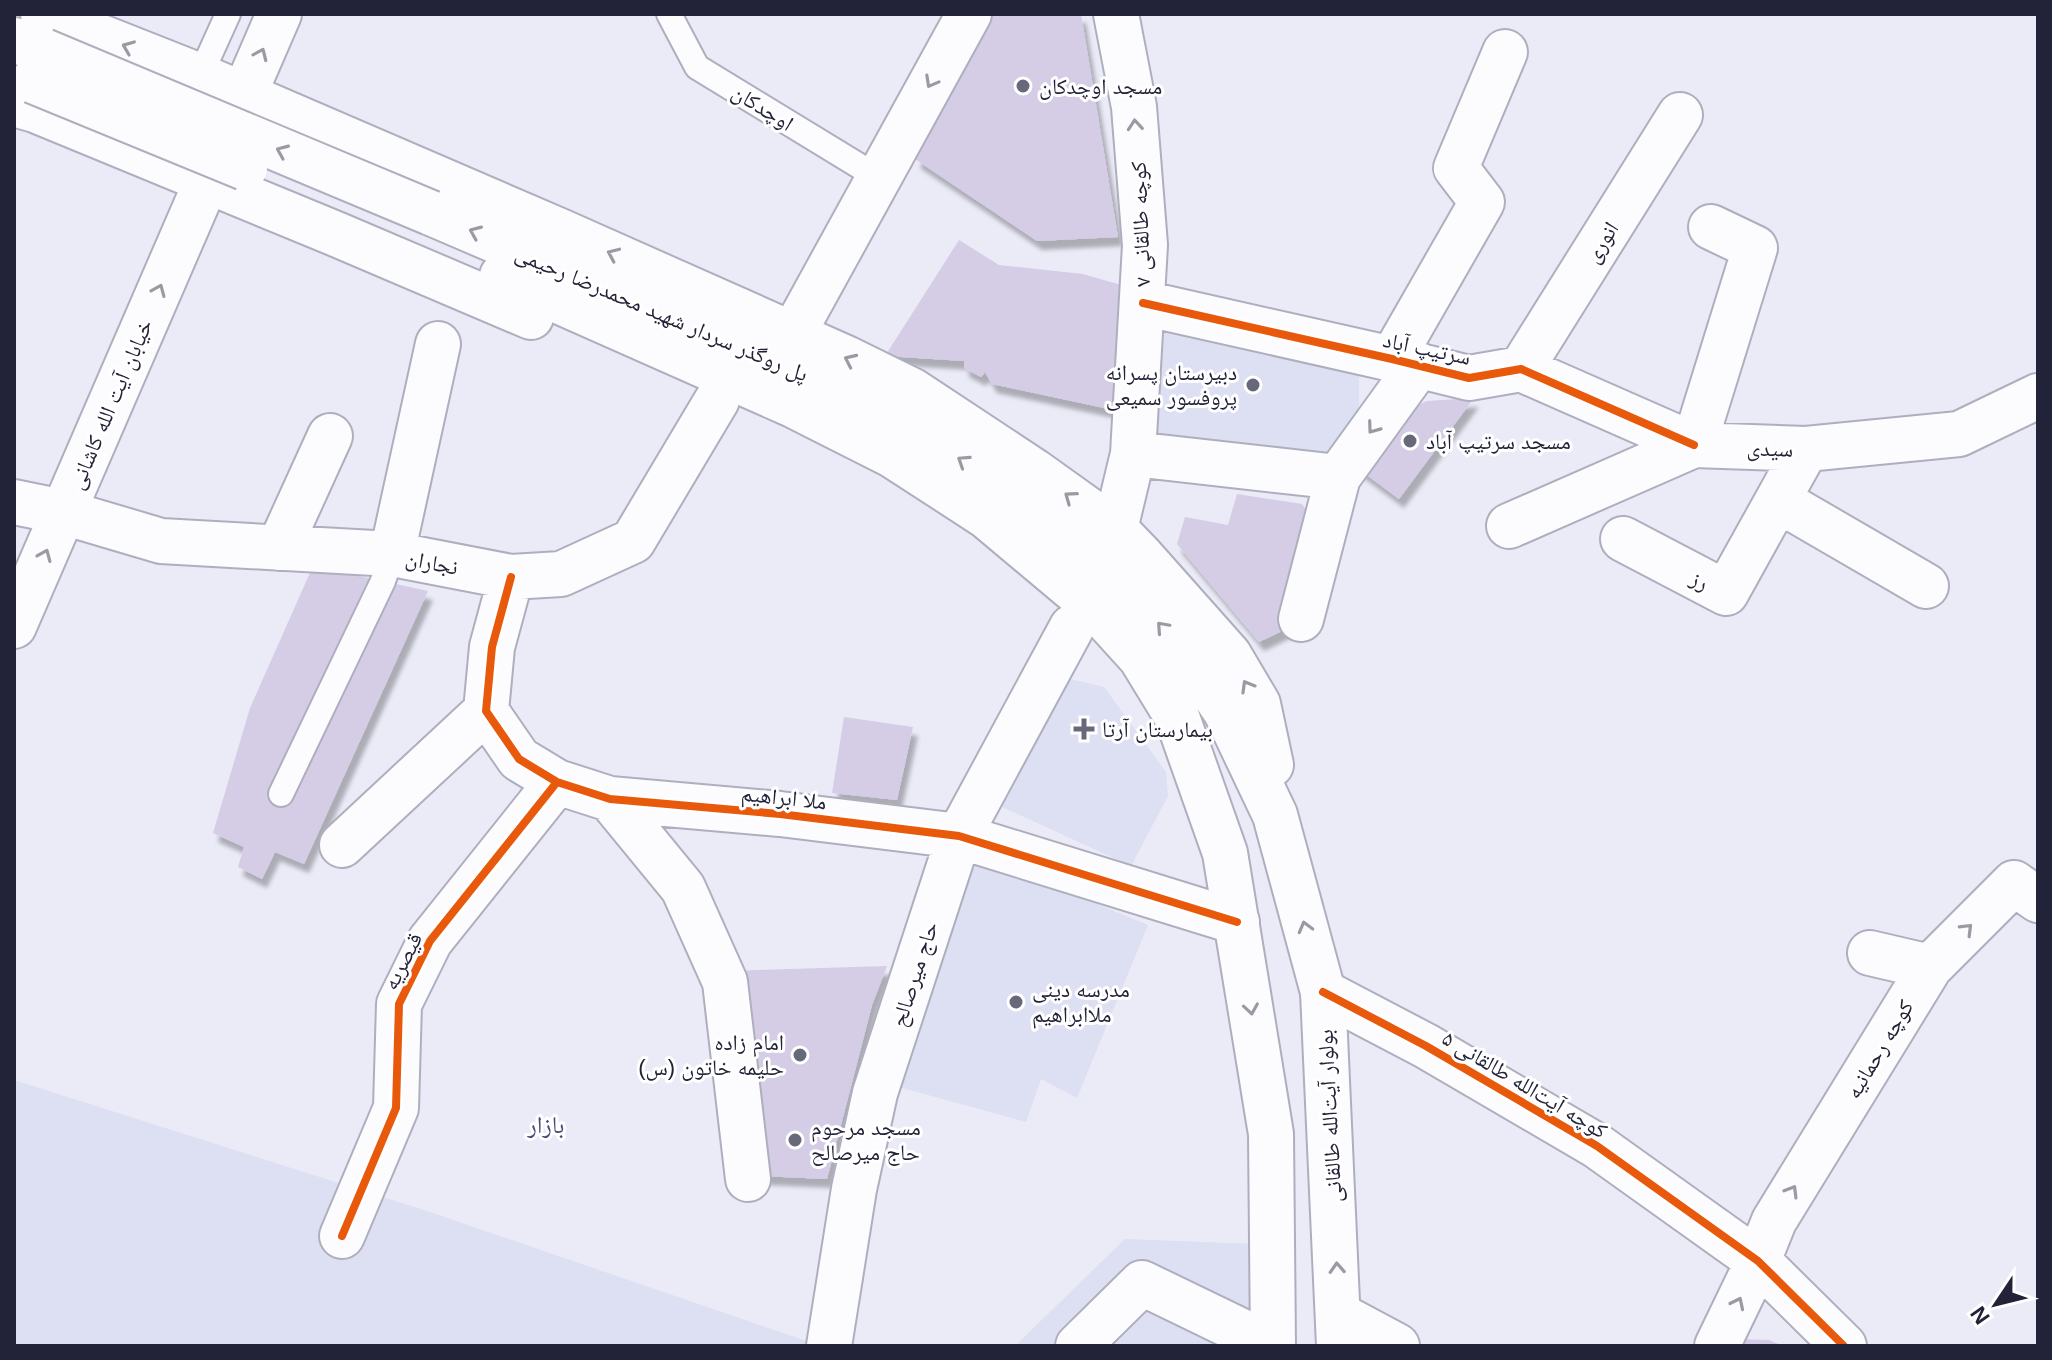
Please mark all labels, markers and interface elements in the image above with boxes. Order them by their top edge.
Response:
one-way arrow [122,40,136,57]
one-way arrow [251,48,267,62]
one-way arrow [926,74,941,89]
place label: مسجد اوچدکان [1039,74,1162,100]
marker: مسجد اوچدکان [1014,77,1032,95]
street label: اوچدکان [727,79,798,137]
one-way arrow [1127,118,1144,131]
one-way arrow [275,144,290,160]
street label: کوچه طالقانی ۷ [1126,161,1156,287]
street label: انوری [1579,217,1624,268]
one-way arrow [469,226,483,242]
street label: پل روگذر سردار شهید محمدرضا رحیمی [511,240,812,388]
one-way arrow [606,248,621,264]
one-way arrow [149,284,165,298]
street label: خیابان آیت الله کاشانی [63,315,158,493]
street label: سرتیپ آباد [1381,327,1473,371]
one-way arrow [844,354,858,370]
place label: دبیرستان پسرانه پروفسور سمیعی [1106,360,1237,411]
marker: دبیرستان پسرانه پروفسور سمیعی [1244,376,1262,394]
one-way arrow [1368,420,1383,434]
place label: مسجد سرتیپ آباد [1426,429,1571,455]
marker: مسجد سرتیپ آباد [1401,432,1419,450]
street label: سیدی [1746,435,1794,463]
one-way arrow [958,456,972,471]
one-way arrow [1065,493,1079,507]
street label: نجاران [403,545,460,581]
one-way arrow [35,548,51,563]
street label: رز [1686,565,1713,595]
one-way arrow [1158,622,1172,637]
one-way arrow [1241,680,1257,694]
place label: بیمارستان آرتا [1102,717,1213,743]
marker: بیمارستان آرتا [1073,718,1095,740]
street label: ملا ابراهیم [740,781,828,816]
street label: حاج میرصالح [886,919,944,1030]
one-way arrow [1298,920,1315,934]
one-way arrow [1958,924,1972,938]
street label: قیصریه [378,929,427,994]
place label: مدرسه دینی ملاابراهیم [1032,977,1130,1029]
marker: مدرسه دینی ملاابراهیم [1007,993,1025,1011]
street label: کوچه رحمانیه [1840,995,1919,1103]
one-way arrow [1241,1002,1258,1016]
street label: کوچه آیت‌الله طالقانی ۵ [1437,1025,1612,1144]
street label: بولوار آیت‌الله طالقانی [1312,1029,1348,1203]
place label: امام زاده حلیمه خاتون (س) [638,1030,784,1081]
marker: امام زاده حلیمه خاتون (س) [791,1046,809,1064]
district label: بازار [527,1111,564,1139]
place label: مسجد مرحوم حاج میرصالح [811,1115,921,1166]
marker: مسجد مرحوم حاج میرصالح [786,1131,804,1149]
one-way arrow [1783,1185,1798,1200]
one-way arrow [1328,1261,1345,1274]
north arrow [1956,1264,2036,1344]
one-way arrow [1728,1297,1744,1312]
text: N [1965,1302,1995,1329]

